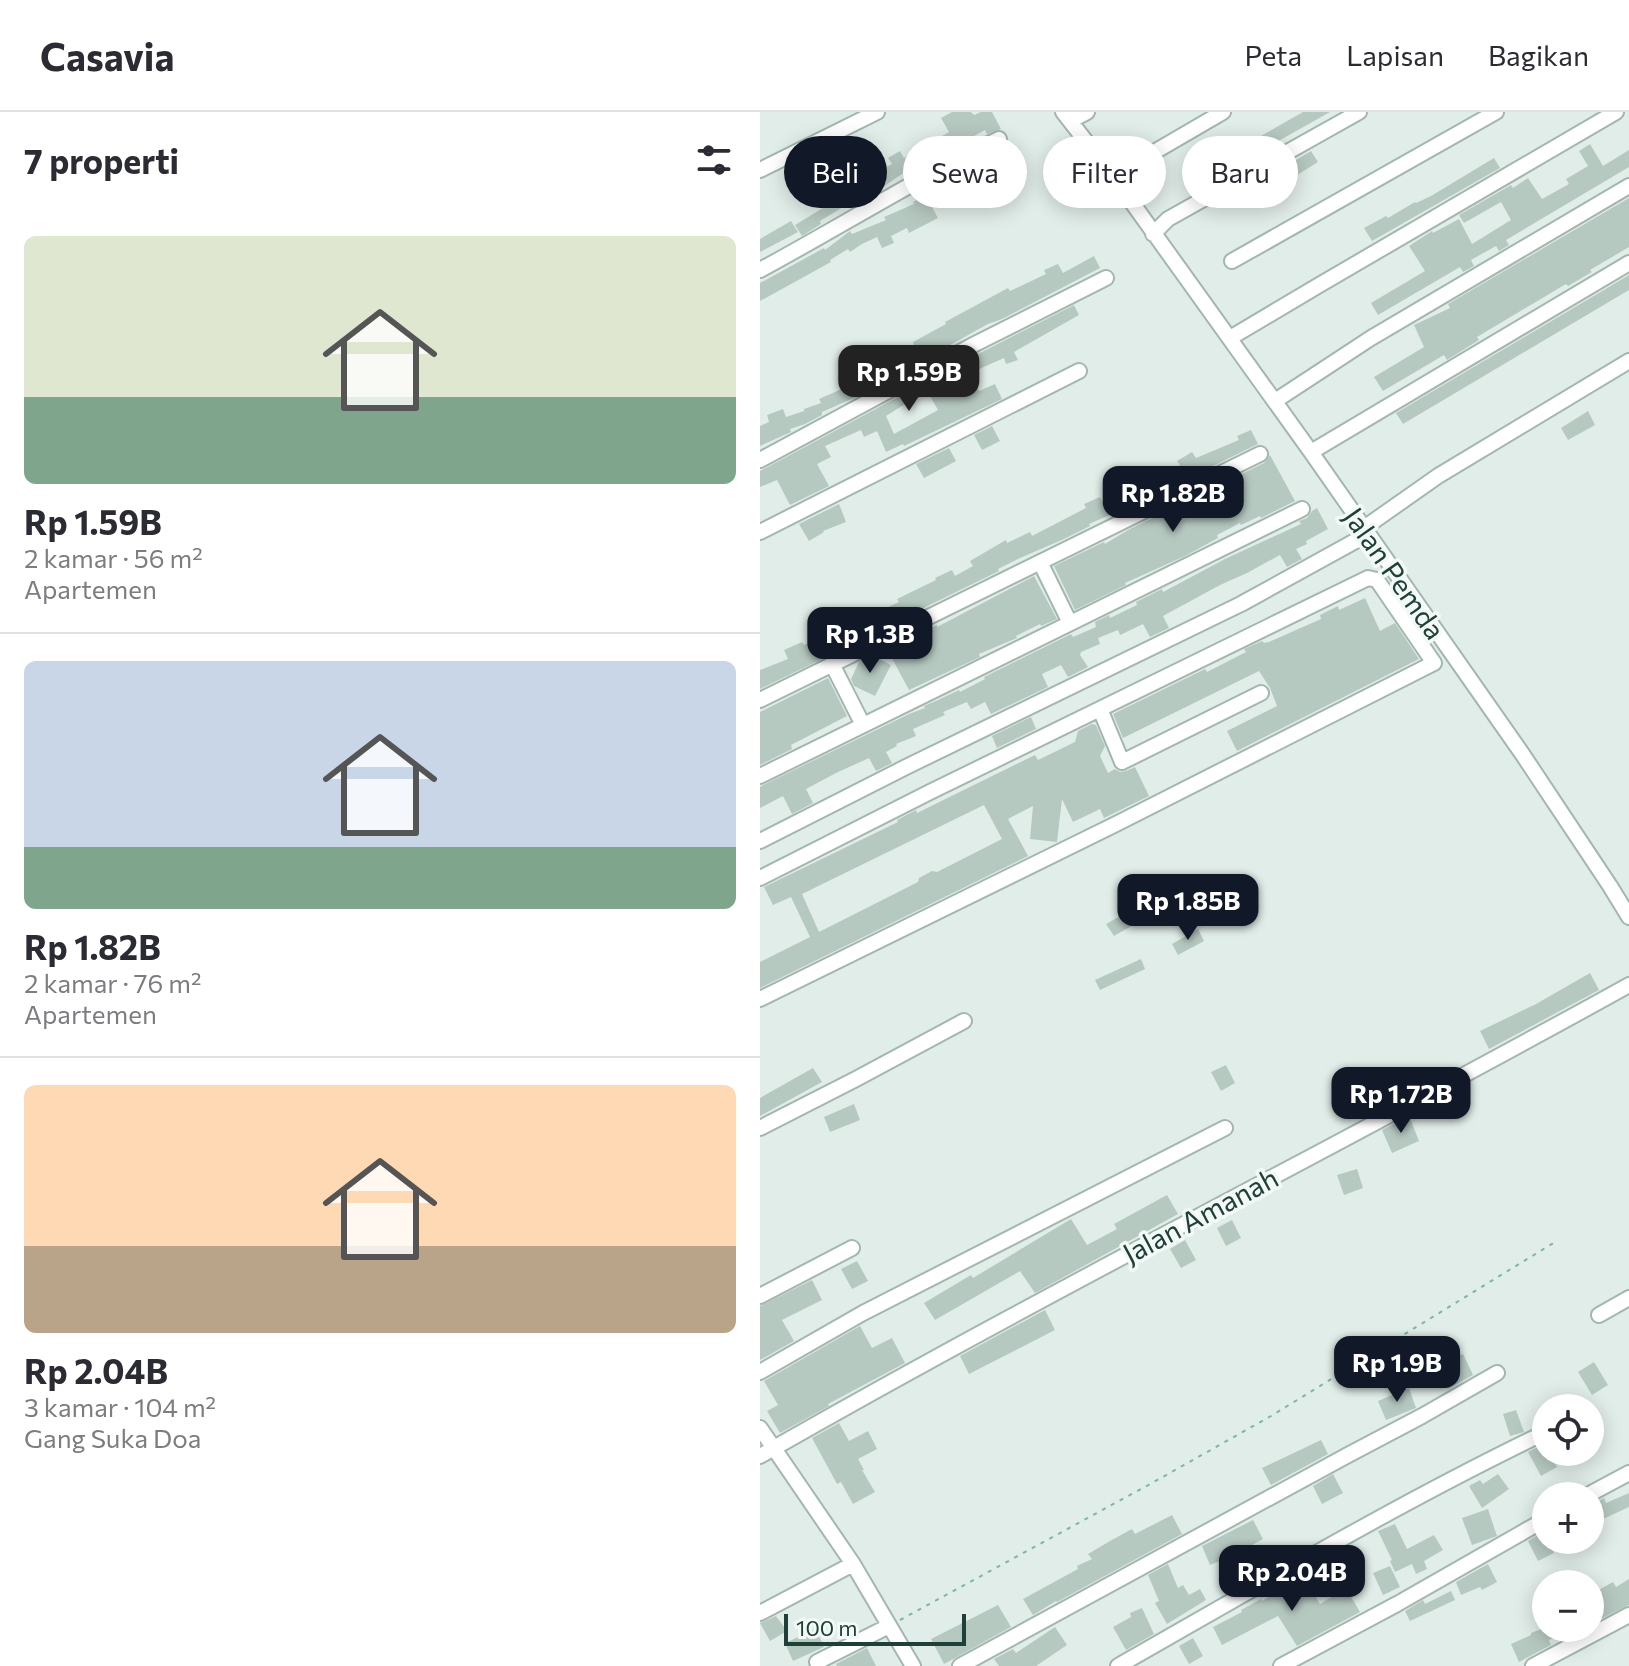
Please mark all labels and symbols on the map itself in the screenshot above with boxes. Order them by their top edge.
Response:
pin: Rp 1.59B [826,345,992,413]
pin: Rp 1.82B [1090,466,1256,534]
street label: Jalan Pemda [1337,501,1453,645]
pin: Rp 1.3B [796,607,944,675]
pin: Rp 1.85B [1105,874,1271,942]
pin: Rp 1.72B [1318,1067,1484,1135]
street label: Jalan Amanah [1116,1160,1284,1270]
pin: Rp 1.9B [1323,1336,1471,1404]
pin: Rp 2.04B [1209,1545,1375,1613]
scale bar [784,1610,966,1646]

